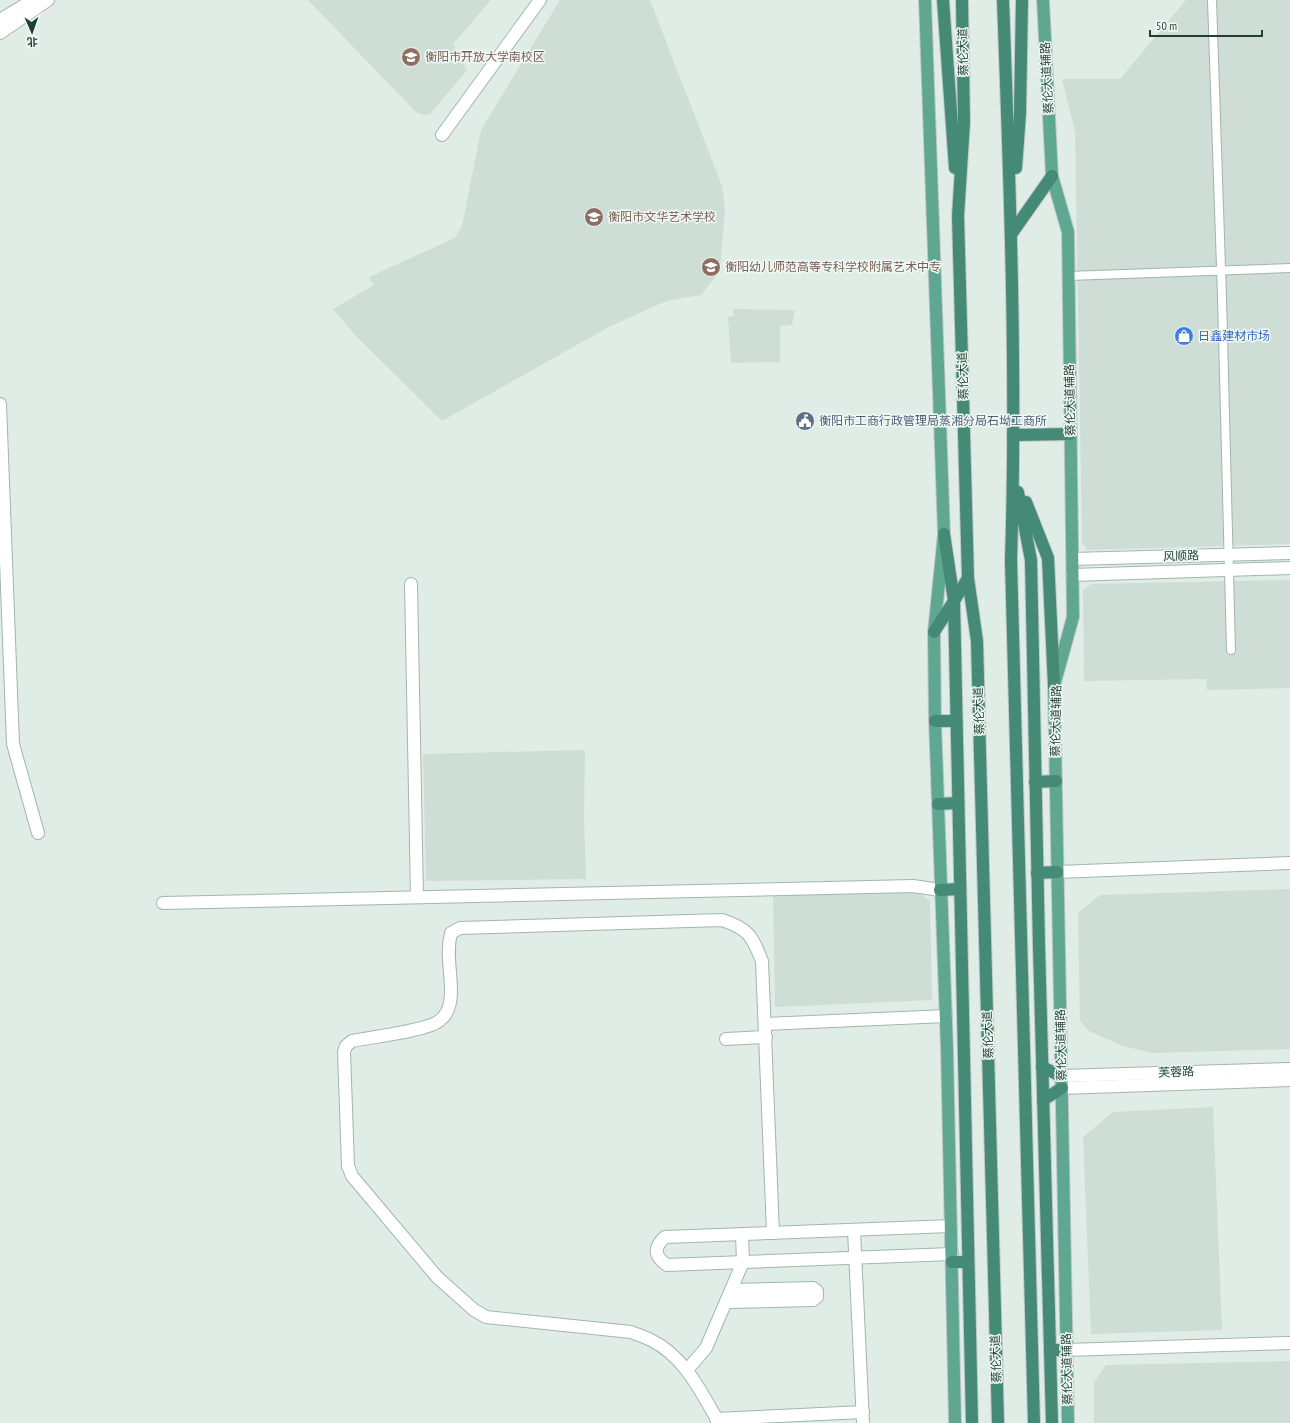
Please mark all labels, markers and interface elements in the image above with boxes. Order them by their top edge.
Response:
north arrow [12,12,52,52]
scale bar [1150,12,1262,38]
text: 50 m [1156,18,1177,33]
street label: 蔡伦大道 [955,28,970,76]
text: 北 [27,35,38,49]
street label: 蔡伦大道辅路 [1037,42,1056,114]
school or university icon: 衡阳市开放大学南校区 [400,46,422,68]
place label: 衡阳市开放大学南校区 [425,49,545,64]
school or university icon: 衡阳市文华艺术学校 [583,206,605,228]
place label: 衡阳市文华艺术学校 [608,209,716,224]
school or university icon: 衡阳幼儿师范高等专科学校附属艺术中专 [700,256,722,278]
place label: 衡阳幼儿师范高等专科学校附属艺术中专 [725,259,941,274]
shop icon: 日鑫建材市场 [1173,325,1195,347]
place label: 日鑫建材市场 [1198,328,1270,343]
street label: 蔡伦大道 [954,352,971,400]
street label: 蔡伦大道辅路 [1061,364,1078,436]
public building icon: 衡阳市工商行政管理局蒸湘分局石坳工商所 [794,410,816,432]
place label: 衡阳市工商行政管理局蒸湘分局石坳工商所 [819,413,1047,428]
street label: 风顺路 [1163,547,1199,564]
street label: 蔡伦大道辅路 [1047,685,1064,757]
street label: 蔡伦大道 [970,687,987,735]
street label: 蔡伦大道辅路 [1052,1009,1069,1081]
street label: 蔡伦大道 [979,1011,996,1059]
street label: 芙蓉路 [1158,1063,1194,1080]
street label: 蔡伦大道辅路 [1058,1333,1075,1405]
street label: 蔡伦大道 [987,1335,1004,1383]

